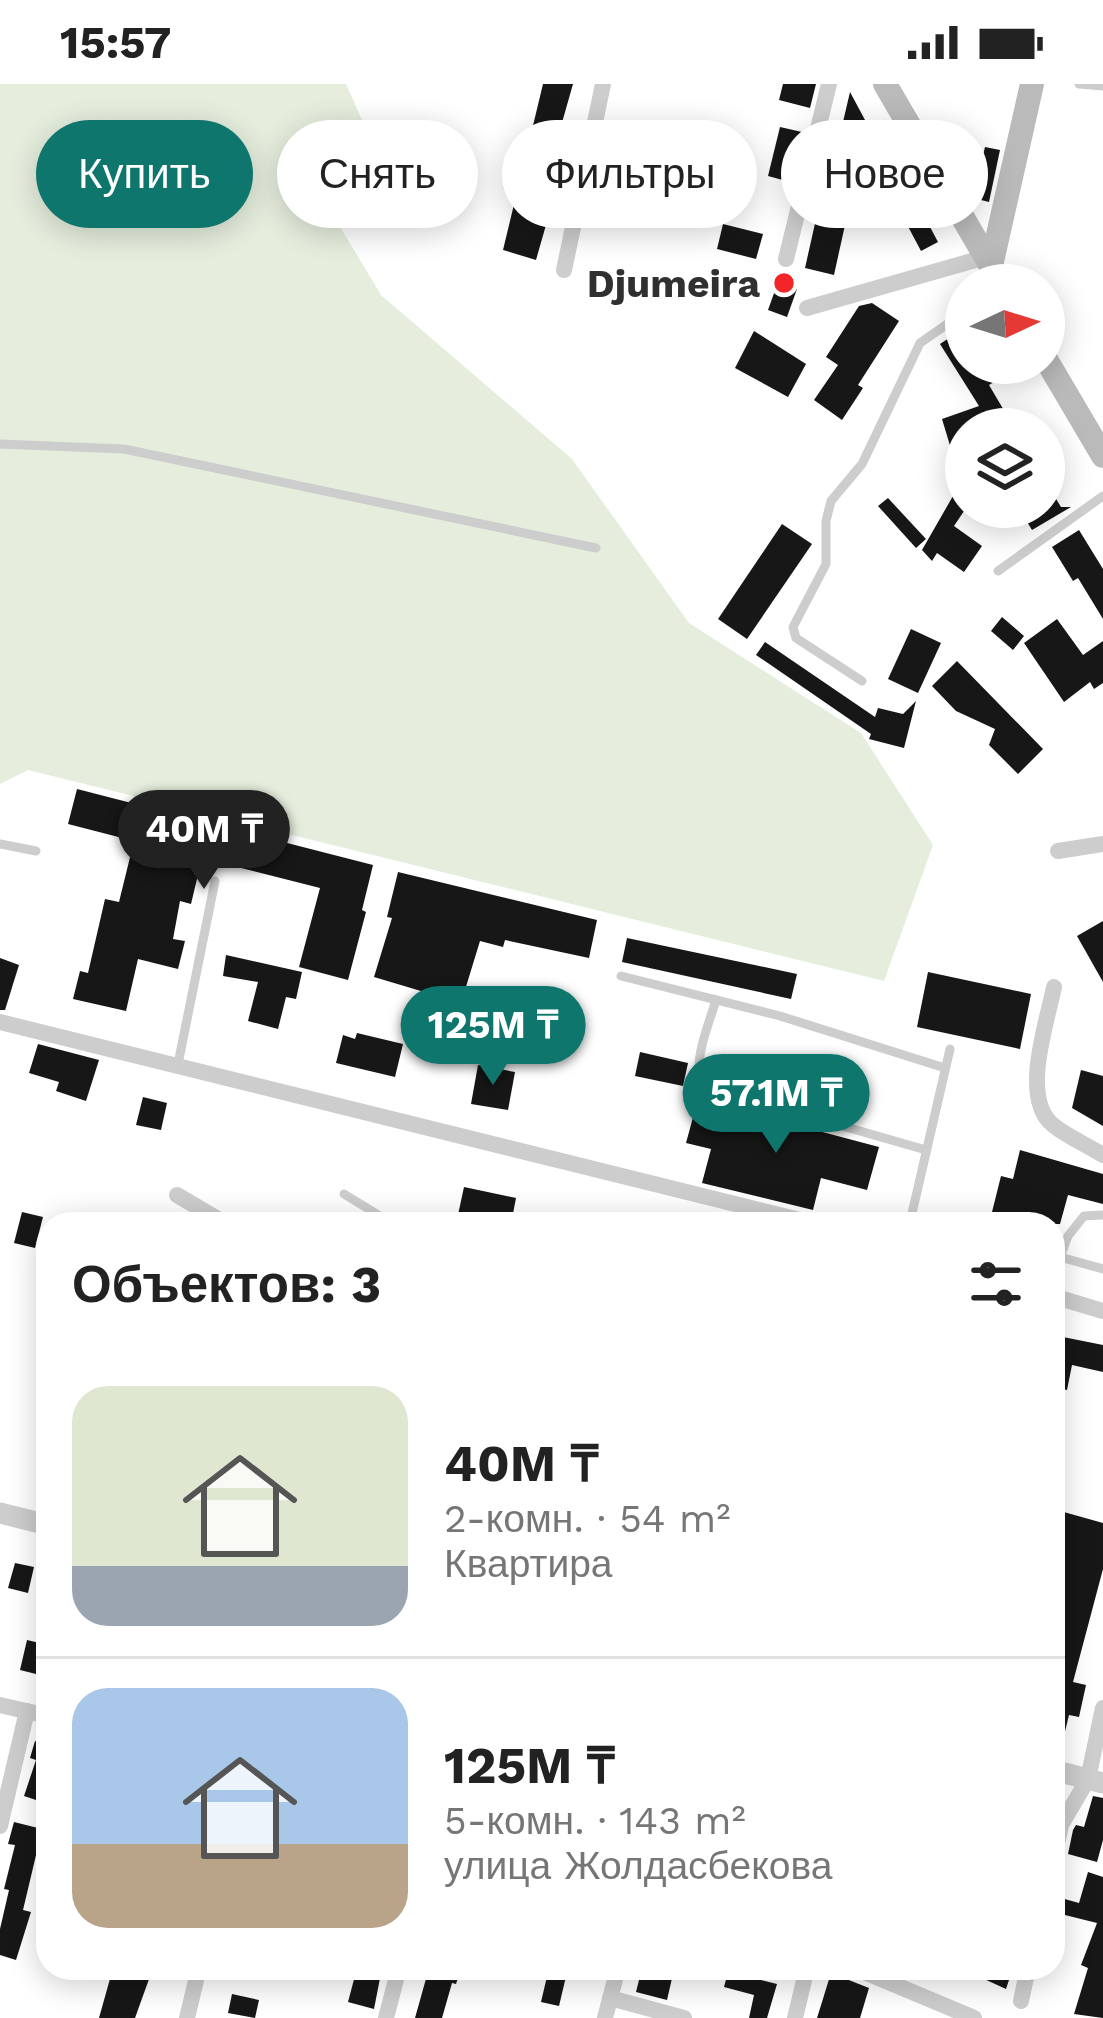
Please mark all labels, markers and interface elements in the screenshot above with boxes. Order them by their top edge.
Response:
text: 15:57 [60,16,171,69]
chip: Купить [36,120,253,228]
chip: Снять [277,120,478,228]
chip: Фильтры [502,120,757,228]
chip: Новое [781,120,988,228]
place label: Djumeira [587,261,760,306]
north arrow [945,264,1065,384]
map controls [945,264,1065,528]
marker: Djumeira [771,270,797,296]
button: layers [945,408,1065,528]
pin: 40M ₸ [120,790,288,892]
text: 40M ₸ [145,806,263,851]
pin: 125M ₸ [395,986,591,1088]
text: 125M ₸ [428,1002,558,1047]
pin: 57.1M ₸ [665,1054,887,1156]
text: 57.1M ₸ [710,1070,842,1115]
icon: filters [963,1251,1029,1317]
text: Объектов: 3 [72,1255,381,1314]
icon: home [168,1434,312,1578]
text: 40M ₸ [444,1434,599,1493]
text: 2-комн. · 54 m² [444,1496,730,1541]
text: Квартира [444,1541,613,1586]
icon: home [168,1736,312,1880]
text: 125M ₸ [444,1736,615,1795]
text: 5-комн. · 143 m² [444,1798,746,1843]
text: улица Жолдасбекова [444,1843,832,1888]

